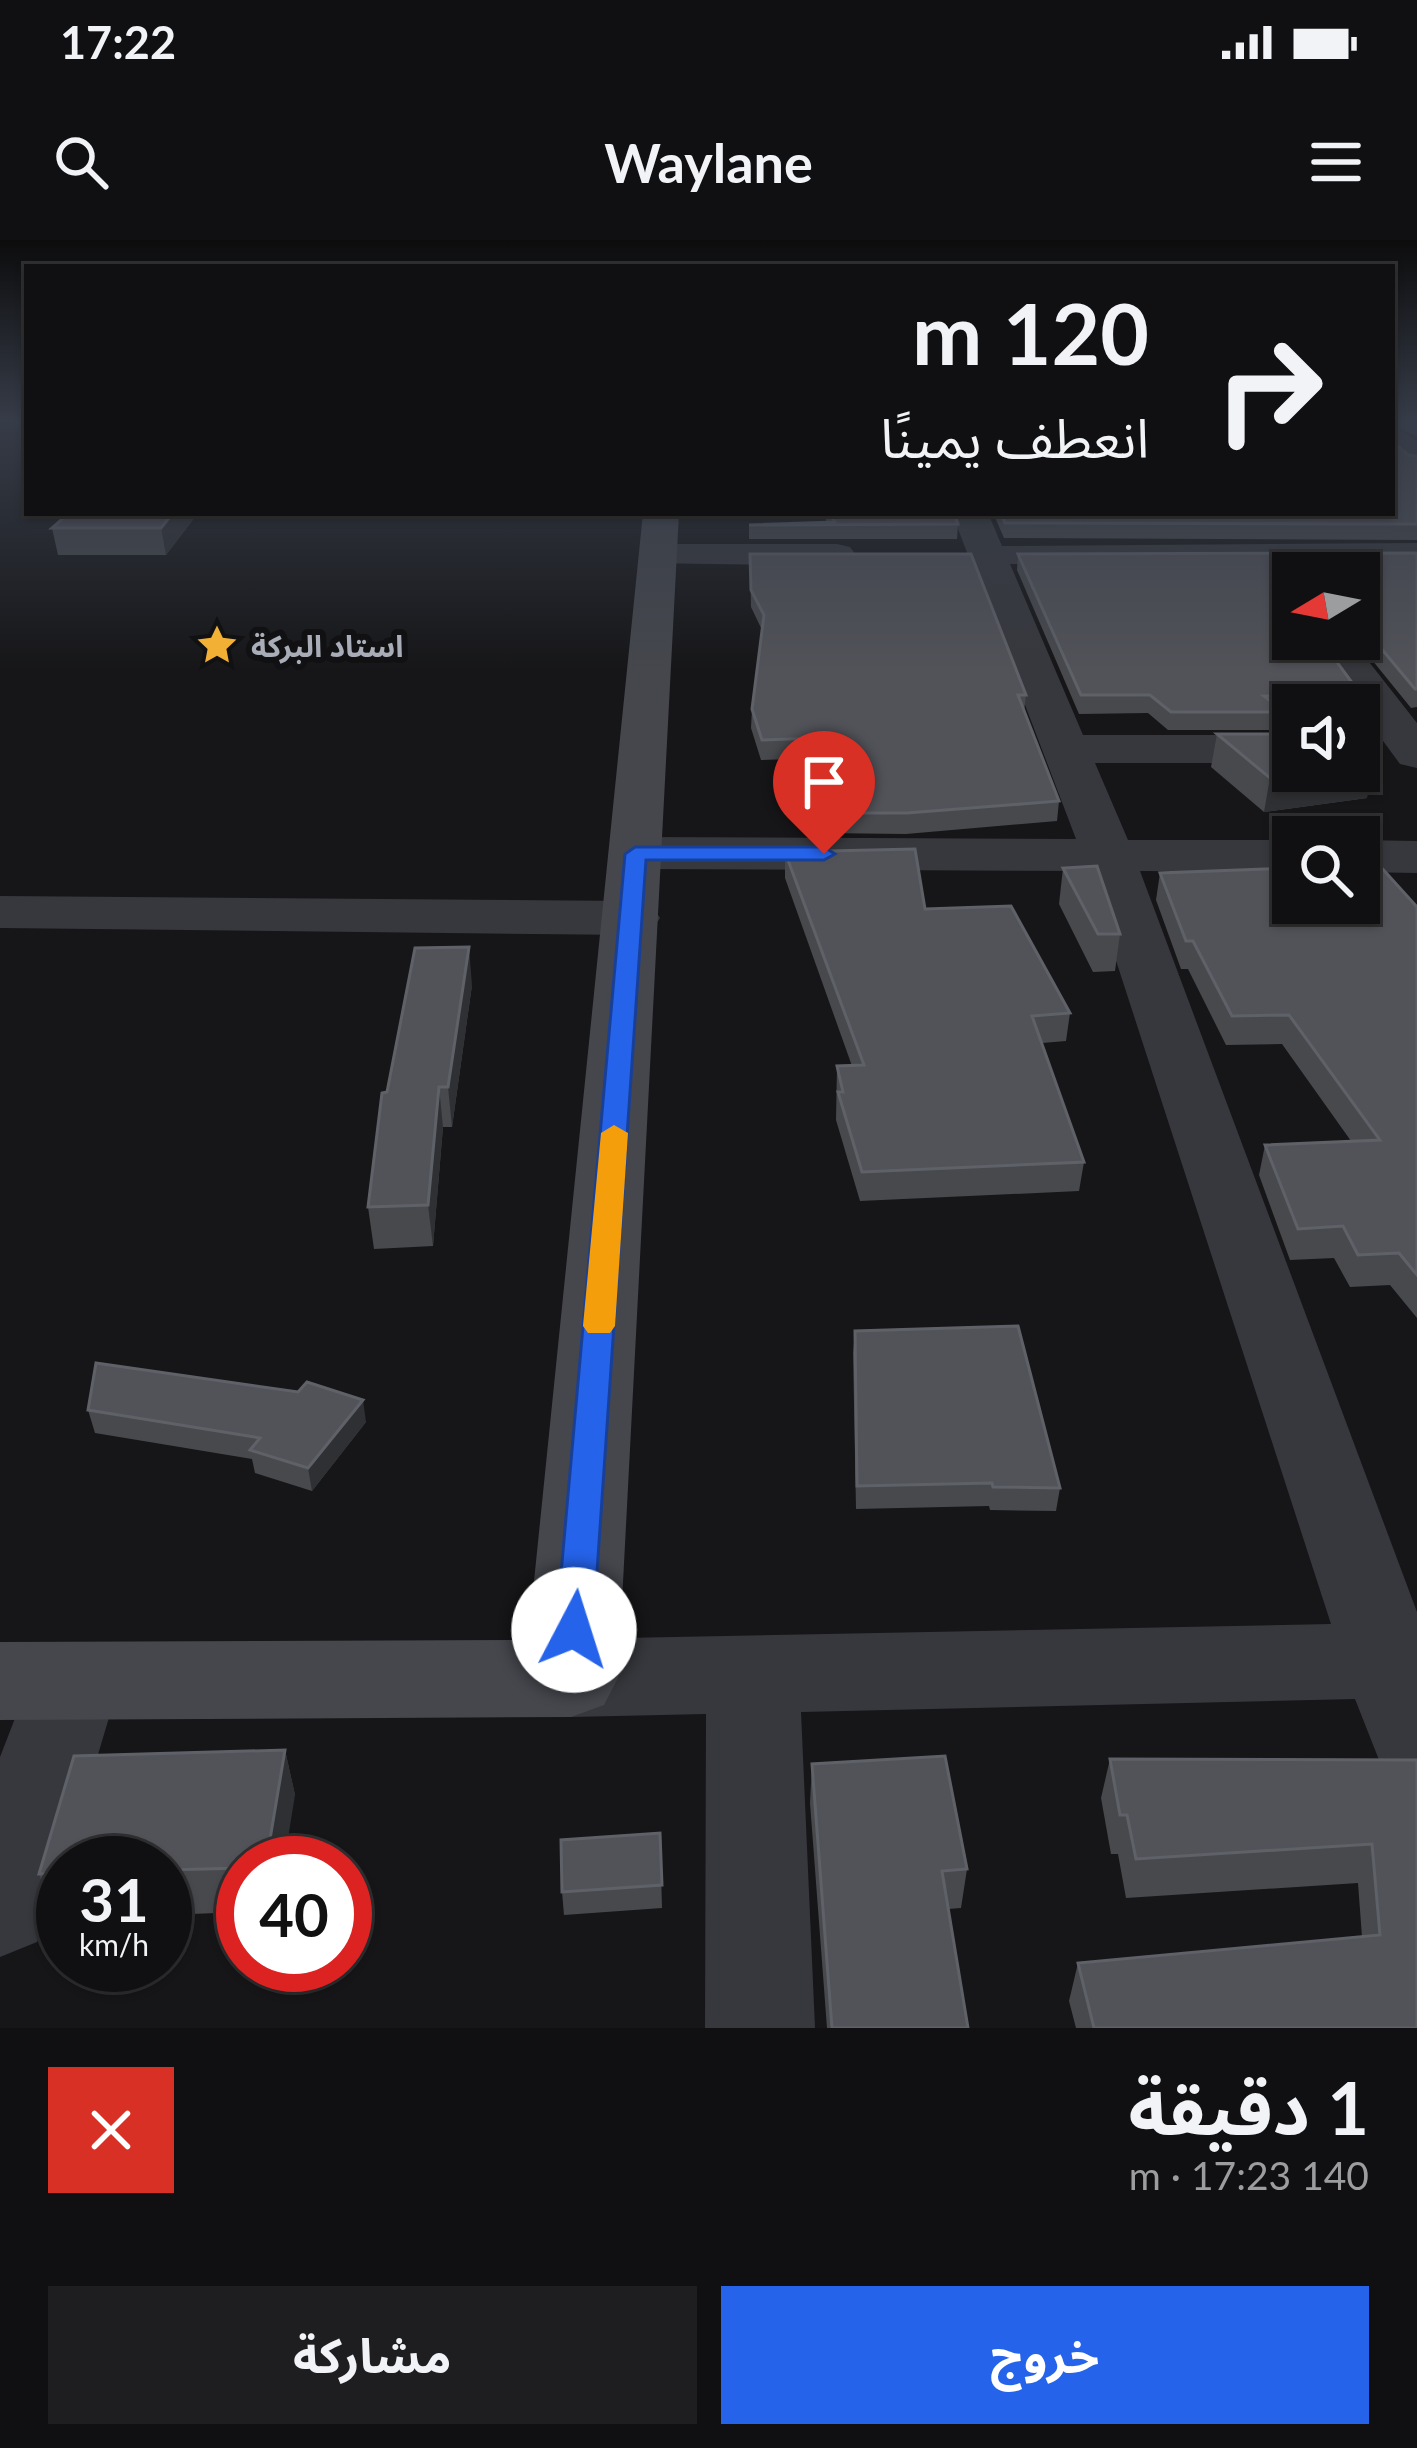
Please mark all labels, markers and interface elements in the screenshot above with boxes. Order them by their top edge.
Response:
text: 17:22 [60,15,176,69]
icon: search [48,129,114,195]
icon: menu [1303,129,1369,195]
text: Waylane [604,130,813,195]
text: 120 m [912,282,1149,383]
icon: right [1191,312,1347,468]
text: انعطف يمينًا [880,405,1149,470]
north arrow [1272,552,1380,660]
map controls [1272,552,1380,924]
place icon: استاد البركة [194,622,240,668]
place label: استاد البركة [251,627,404,664]
button: sound [1272,684,1380,792]
pin [773,731,875,854]
icon: arrive [791,749,857,815]
button: search [1272,816,1380,924]
position arrow [511,1567,637,1693]
speed limit sign: 40 [216,1836,372,1992]
text: 31 [79,1863,149,1935]
text: km/h [79,1926,149,1962]
text: 1 دقيقة [1129,2064,1369,2150]
button: close [48,2067,174,2193]
text: 140 m · 17:23 [1129,2152,1369,2198]
button: مشاركة [48,2286,697,2424]
button: خروج [721,2286,1369,2424]

